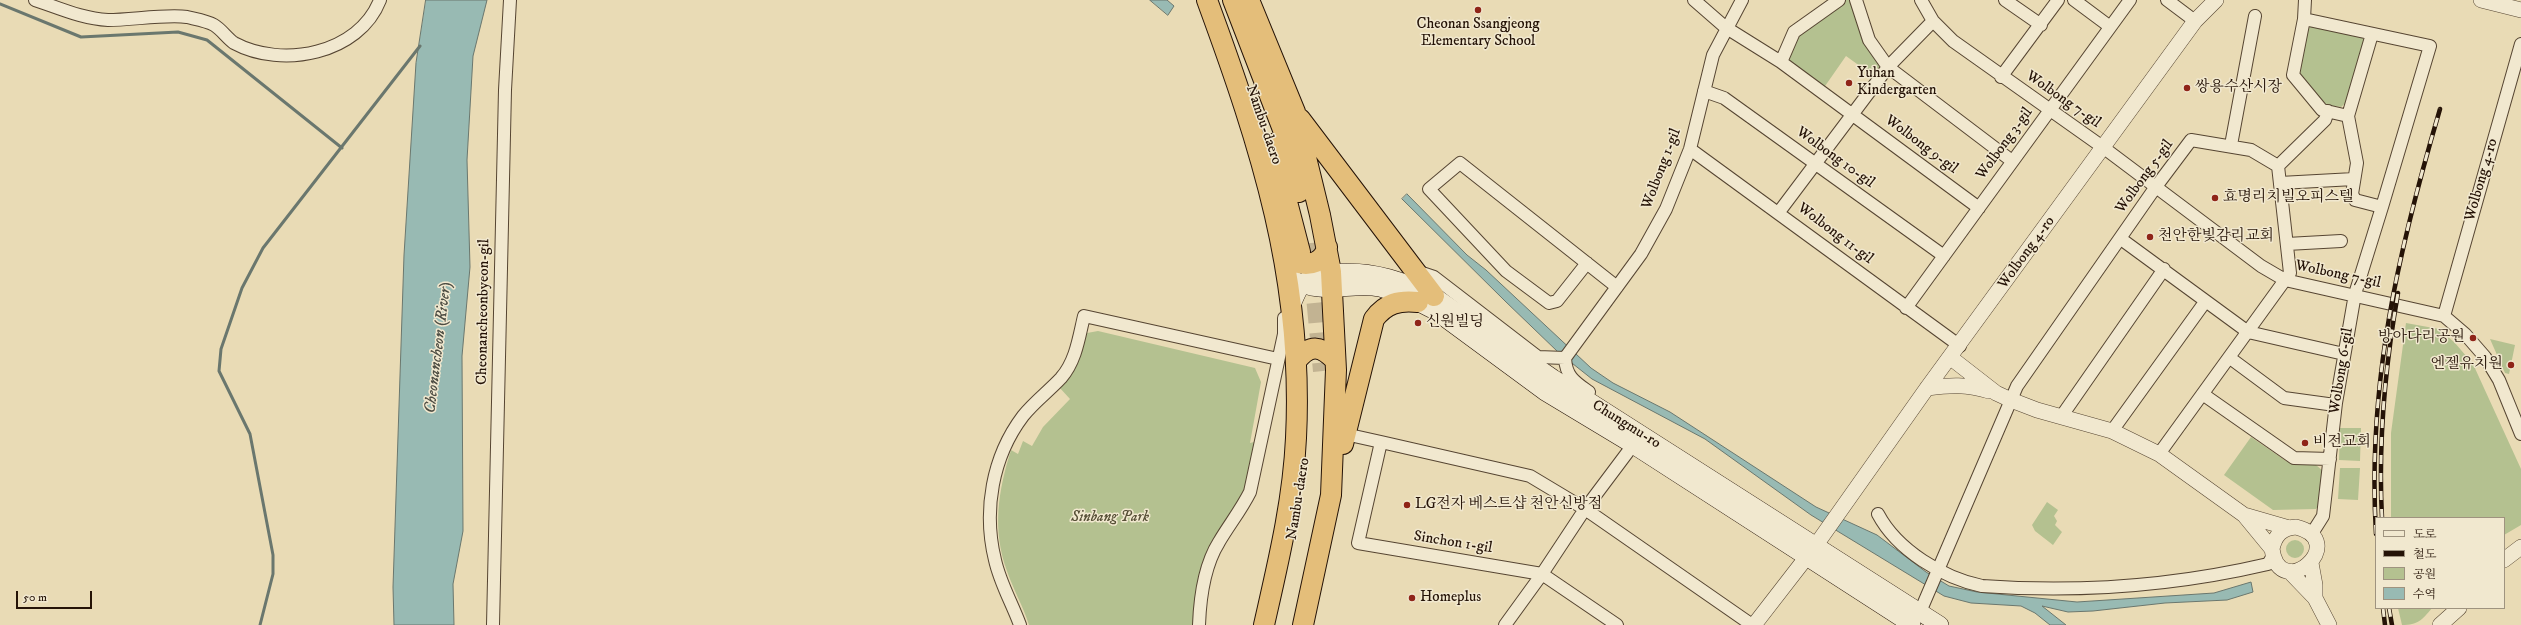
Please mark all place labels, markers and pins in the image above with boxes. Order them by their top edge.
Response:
marker: Cheonan Ssangjeong Elementary School [1473,5,1483,15]
place label: Cheonan Ssangjeong Elementary School [1416,16,1540,51]
place label: Yuhan Kindergarten [1857,65,1937,100]
marker: Yuhan Kindergarten [1844,78,1854,88]
place label: 쌍용수산시장 [2195,79,2282,97]
marker: 쌍용수산시장 [2182,83,2192,93]
place label: 효명리치빌오피스텔 [2223,189,2353,207]
marker: 효명리치빌오피스텔 [2210,193,2220,203]
place label: 천안한빛감리교회 [2158,228,2274,246]
marker: 천안한빛감리교회 [2145,232,2155,242]
place label: 신원빌딩 [1426,314,1484,332]
marker: 신원빌딩 [1413,318,1423,328]
place label: 방아다리공원 [2378,329,2465,347]
marker: 방아다리공원 [2468,333,2478,343]
place label: 엔젤유치원 [2431,356,2503,374]
marker: 엔젤유치원 [2506,360,2516,370]
place label: 비전교회 [2313,434,2371,452]
marker: 비전교회 [2300,438,2310,448]
place label: LG전자 베스트샵 천안신방점 [1415,496,1602,514]
marker: LG전자 베스트샵 천안신방점 [1402,500,1412,510]
place label: Homeplus [1420,589,1481,607]
marker: Homeplus [1407,593,1417,603]

